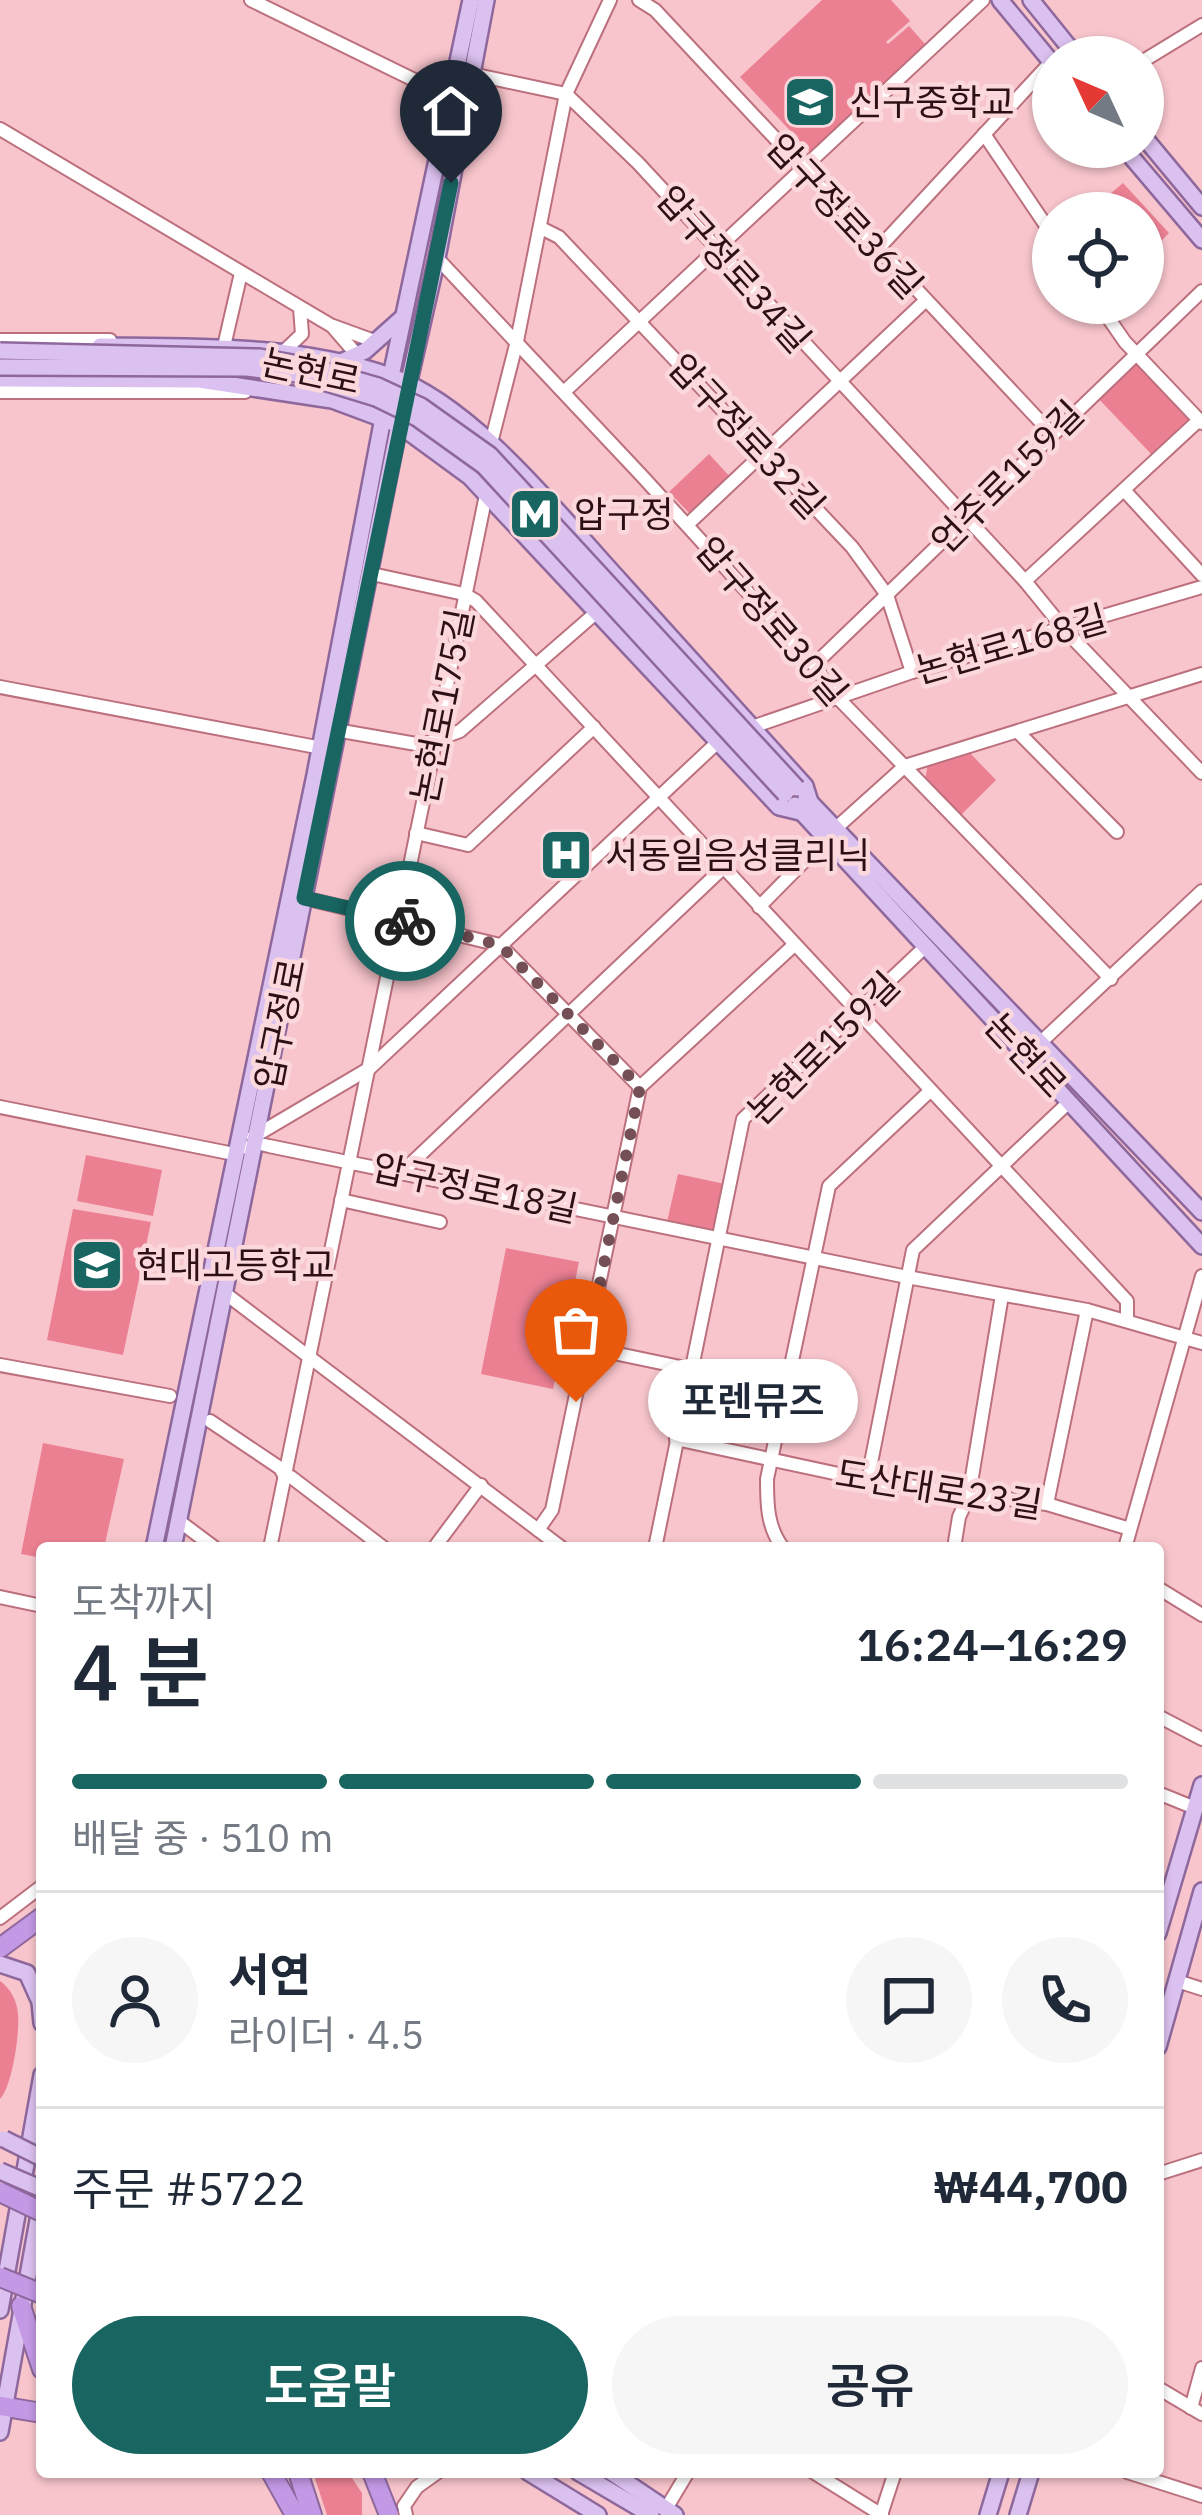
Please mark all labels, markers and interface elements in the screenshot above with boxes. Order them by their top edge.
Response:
north arrow [1032,36,1164,168]
map controls [1032,36,1164,324]
pin [400,60,502,183]
school or university icon: 신구중학교 [782,74,838,130]
icon: home [418,78,484,144]
place label: 신구중학교 [849,78,1015,125]
street label: 압구정로36길 [757,123,934,308]
street label: 압구정로34길 [647,175,822,362]
button: locate [1032,192,1164,324]
street label: 논현로 [258,337,365,404]
street label: 압구정로32길 [659,343,836,528]
street label: 언주로159길 [920,390,1093,563]
metro station icon: 압구정 [507,486,563,542]
place label: 압구정 [574,490,673,537]
street label: 압구정로30길 [686,526,859,715]
street label: 논현로168길 [910,594,1112,693]
street label: 논현로175길 [400,605,483,807]
hospital icon: 서동일음성클리닉 [538,827,594,883]
place label: 서동일음성클리닉 [605,831,870,878]
courier [345,861,465,981]
icon: bike [372,888,438,954]
street label: 압구정로 [244,954,315,1093]
street label: 논현로159길 [736,961,909,1134]
street label: 논현로 [975,1002,1077,1107]
street label: 압구정로18길 [368,1143,582,1232]
school or university icon: 현대고등학교 [69,1237,125,1293]
place label: 현대고등학교 [136,1241,335,1288]
pin [525,1279,627,1402]
icon: bag [543,1297,609,1363]
callout: 포렌뮤즈 [648,1360,858,1444]
text: 포렌뮤즈 [681,1375,825,1426]
street label: 도산대로23길 [832,1449,1046,1528]
text: 도착까지 [72,1576,216,1627]
text: 16:24–16:29 [857,1615,1128,1673]
text: 4 분 [72,1621,209,1722]
text: 배달 중 · 510 m [72,1812,333,1863]
button: person [72,1937,198,2063]
button: chat [846,1937,972,2063]
button: phone [1002,1937,1128,2063]
text: 서연 [228,1945,311,2003]
text: 라이더 · 4.5 [228,2009,424,2060]
text: ₩44,700 [933,2157,1128,2215]
text: 주문 #5722 [72,2159,306,2217]
button: 도움말 [72,2316,588,2454]
button: 공유 [612,2316,1128,2454]

